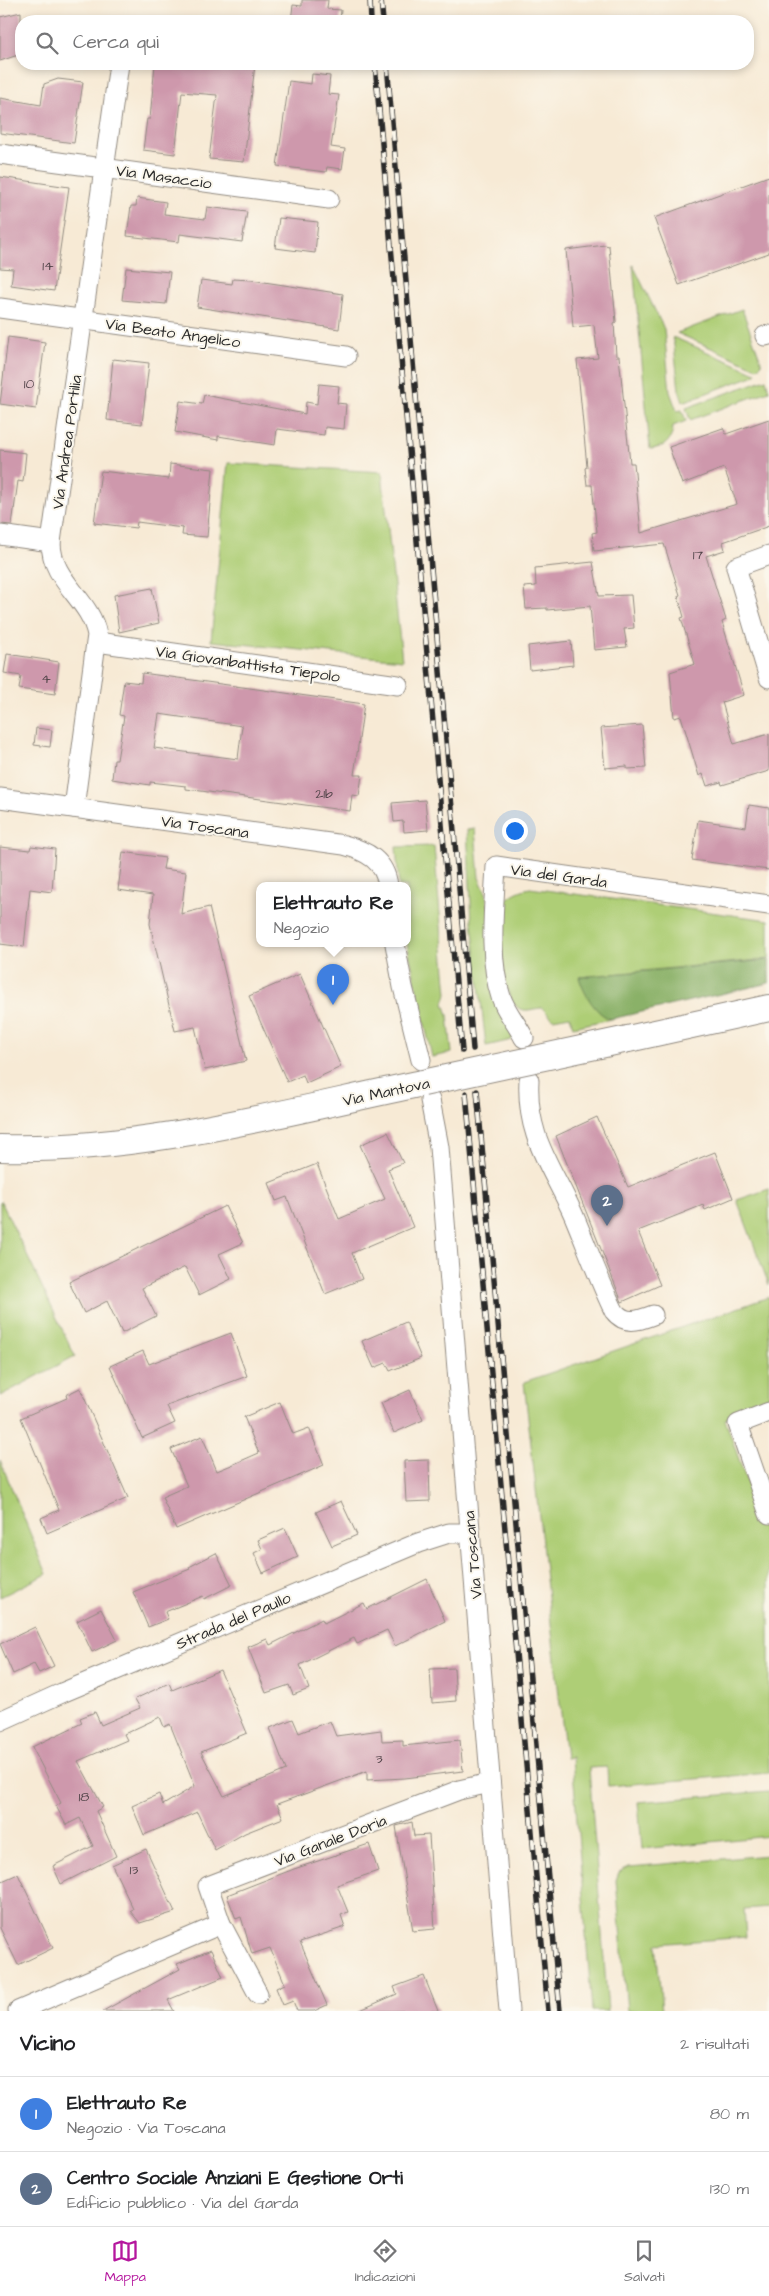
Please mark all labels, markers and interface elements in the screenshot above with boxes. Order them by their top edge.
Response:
search box [15,15,754,70]
icon: search [33,29,61,57]
text: Cerca qui [73,29,159,56]
street label: Via Masaccio [115,159,213,195]
house number: 14 [42,256,54,276]
street label: Via Beato Angelico [104,313,242,354]
house number: 10 [24,374,34,394]
street label: Via Andrea Portilia [47,374,87,511]
house number: 17 [693,545,704,565]
street label: Via Giovanbattista Tiepolo [154,640,341,688]
house number: 4 [41,669,51,689]
house number: 21b [315,784,333,804]
street label: Via Toscana [160,810,250,844]
your location [502,818,528,844]
street label: Via del Garda [509,858,609,894]
popup [256,882,411,947]
text: Elettrauto Re [274,890,393,917]
text: Negozio [274,917,329,939]
pin: 1 [317,964,349,1005]
street label: Via Mantova [341,1072,432,1112]
pin: 2 [591,1185,623,1226]
street label: Via Toscana [458,1510,488,1600]
street label: Strada del Paullo [173,1587,294,1655]
house number: 3 [375,1749,383,1769]
house number: 18 [79,1787,89,1807]
street label: Via Ganale Doria [271,1809,390,1872]
house number: 13 [130,1860,138,1880]
text: Vicino [20,2029,75,2058]
text: 2 risultati [680,2033,749,2055]
text: Elettrauto Re [67,2090,186,2117]
text: 1 [35,2103,37,2125]
text: 80 m [710,2103,749,2125]
text: Negozio · Via Toscana [67,2117,226,2139]
text: Centro Sociale Anziani E Gestione Orti [67,2165,403,2192]
text: 2 [31,2178,41,2200]
text: 130 m [710,2178,749,2200]
text: Edificio pubblico · Via del Garda [67,2192,298,2214]
tab: Mappa [104,2237,146,2287]
tab: Indicazioni [355,2237,415,2287]
tab: Salvati [624,2237,665,2287]

